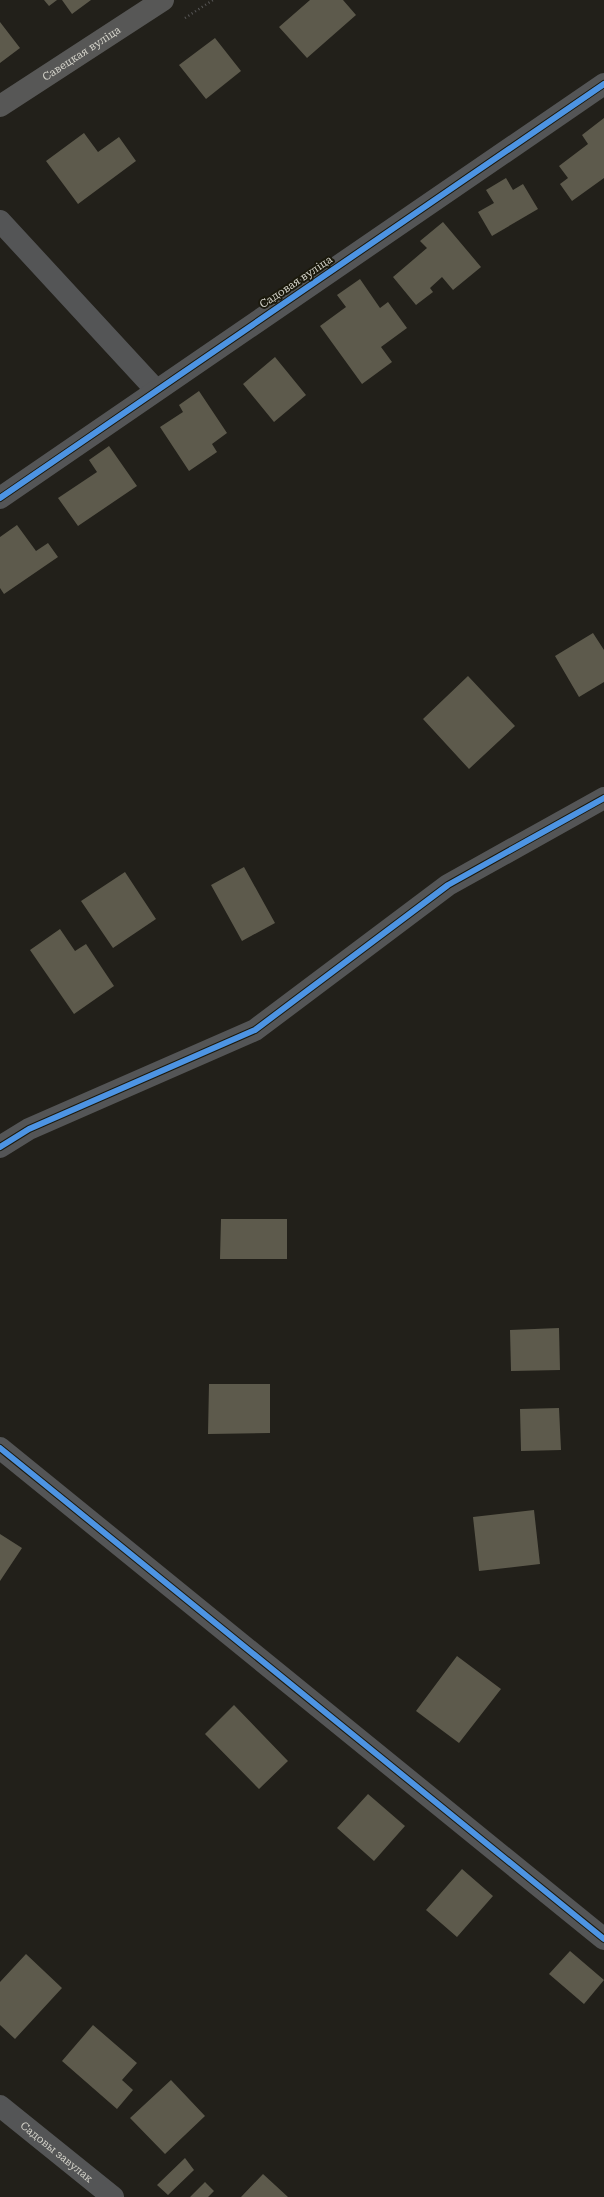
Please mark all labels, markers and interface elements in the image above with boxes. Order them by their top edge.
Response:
street label: Савецкая вуліца [40,23,123,83]
street label: Садовая вуліца [257,253,335,311]
street label: Садовы завулак [18,2119,96,2185]

